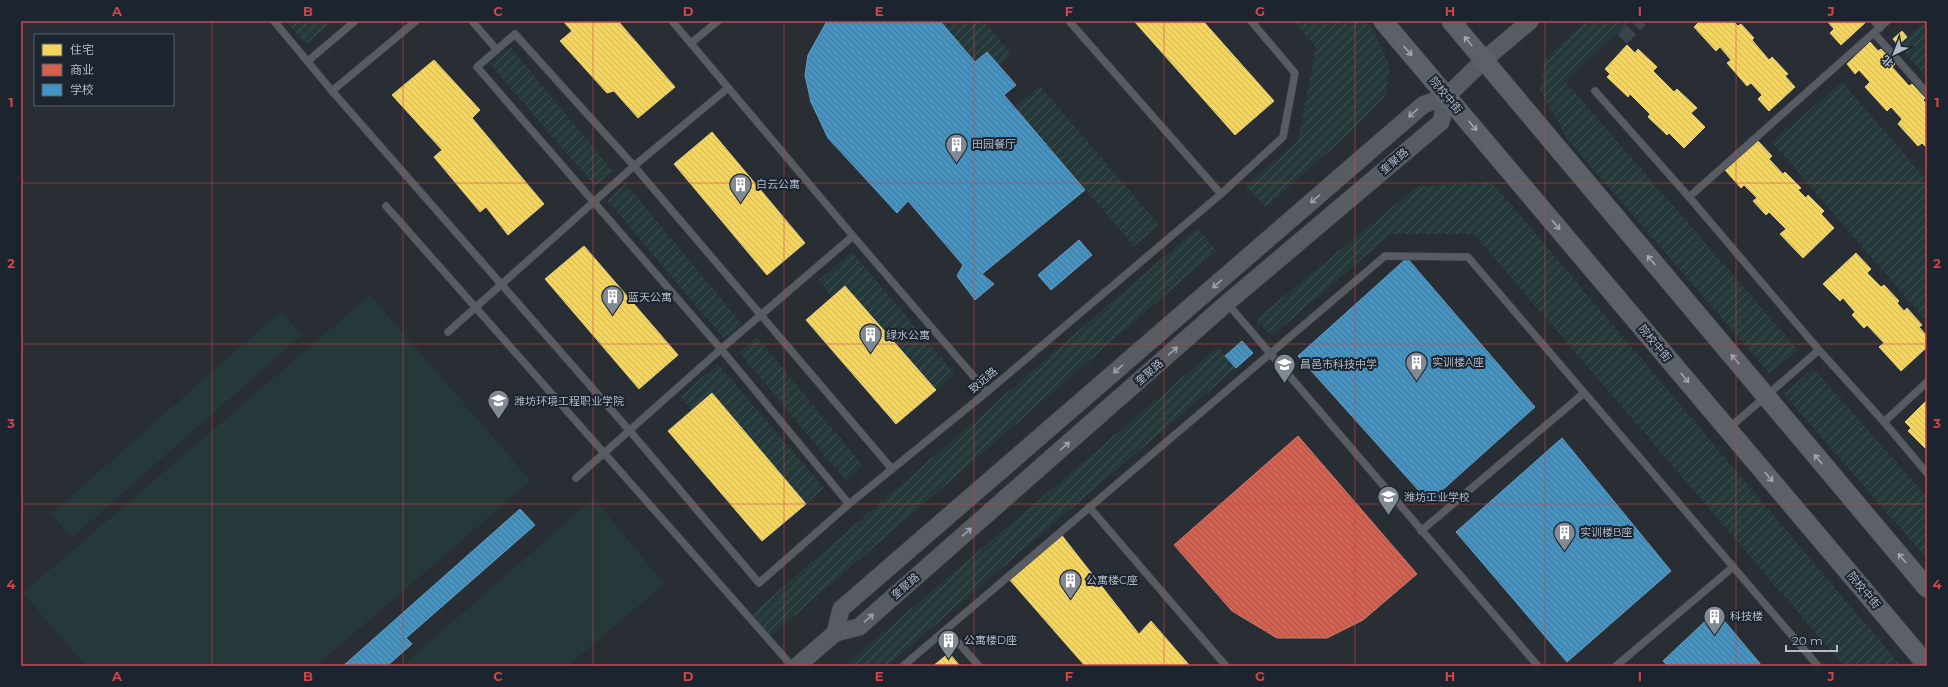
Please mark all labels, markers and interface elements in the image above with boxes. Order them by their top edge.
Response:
text: A [111,3,123,19]
text: B [303,3,313,19]
text: C [493,3,503,19]
text: D [683,3,694,19]
text: E [875,3,884,19]
text: F [1065,3,1073,19]
text: G [1255,3,1265,19]
text: H [1445,3,1455,19]
text: I [1638,3,1642,19]
text: J [1826,3,1835,19]
legend [34,34,174,106]
north arrow [1874,34,1914,74]
one-way arrow [1463,35,1472,46]
text: 住宅 [70,42,94,57]
one-way arrow [1404,45,1413,56]
text: 北 [1878,52,1896,70]
text: 商业 [70,62,94,77]
street label: 院校中街 [1426,74,1466,116]
text: 学校 [70,82,94,97]
text: 1 [8,94,14,110]
text: 1 [1934,94,1940,110]
one-way arrow [1408,109,1418,118]
one-way arrow [1468,120,1477,131]
building icon: 田园餐厅 [944,131,970,164]
place label: 田园餐厅 [972,137,1016,151]
street label: 奎聚路 [1377,145,1411,177]
building icon: 白云公寓 [727,171,753,204]
place label: 白云公寓 [756,177,800,191]
one-way arrow [1310,194,1320,203]
one-way arrow [1552,220,1561,231]
one-way arrow [1647,254,1656,265]
text: 2 [7,255,15,271]
text: 2 [1933,255,1941,271]
one-way arrow [1211,279,1222,288]
building icon: 蓝天公寓 [599,284,625,317]
place label: 蓝天公寓 [628,290,672,304]
building icon: 绿水公寓 [858,322,884,355]
street label: 院校中街 [1635,322,1675,364]
place label: 绿水公寓 [886,328,930,342]
one-way arrow [1167,346,1178,355]
building icon: 实训楼A座 [1404,349,1430,382]
school or university icon: 昌邑市科技中学 [1272,351,1298,384]
one-way arrow [1730,354,1739,365]
place label: 实训楼A座 [1432,355,1484,369]
street label: 奎聚路 [1132,356,1166,388]
place label: 昌邑市科技中学 [1300,357,1377,371]
street label: 致远路 [966,364,1000,396]
one-way arrow [1113,364,1124,373]
one-way arrow [1681,373,1690,383]
school or university icon: 潍坊环境工程职业学院 [485,388,511,421]
place label: 潍坊环境工程职业学院 [514,394,624,408]
text: 3 [6,415,15,431]
text: 3 [1932,415,1941,431]
one-way arrow [1059,441,1070,450]
one-way arrow [1814,454,1823,464]
one-way arrow [1765,472,1774,483]
school or university icon: 潍坊工业学校 [1376,484,1402,517]
place label: 潍坊工业学校 [1404,490,1470,504]
building icon: 实训楼B座 [1551,519,1577,552]
place label: 实训楼B座 [1580,525,1632,539]
one-way arrow [962,527,972,536]
one-way arrow [1897,553,1906,564]
building icon: 公寓楼C座 [1057,567,1083,600]
street label: 院校中街 [1844,569,1884,611]
street label: 奎聚路 [888,570,922,602]
place label: 公寓楼C座 [1086,573,1138,587]
text: 4 [7,576,16,592]
text: 4 [1933,576,1942,592]
building icon: 科技楼 [1701,603,1727,636]
place label: 科技楼 [1730,609,1763,623]
one-way arrow [864,613,875,622]
building icon: 公寓楼D座 [935,627,961,660]
scale bar [1786,627,1837,653]
place label: 公寓楼D座 [964,633,1017,647]
text: 20 m [1792,633,1823,648]
text: A [111,668,123,684]
text: B [303,668,313,684]
text: C [493,668,503,684]
text: D [683,668,694,684]
text: E [875,668,884,684]
text: F [1065,668,1073,684]
text: G [1255,668,1265,684]
text: H [1445,668,1455,684]
text: I [1638,668,1642,684]
text: J [1826,668,1835,684]

